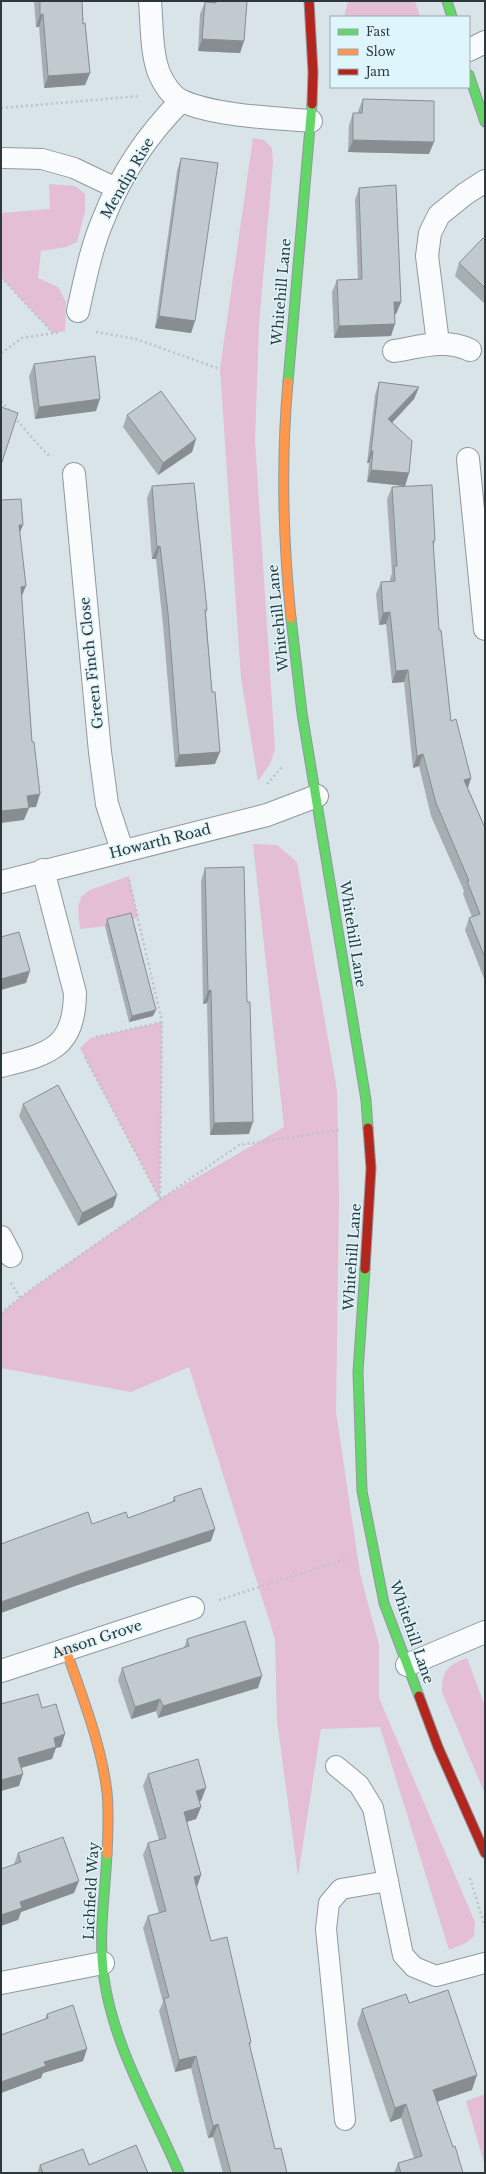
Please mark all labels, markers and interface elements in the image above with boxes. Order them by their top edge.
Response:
legend [330,16,470,88]
text: Fast [366,24,391,39]
text: Slow [366,44,396,59]
text: Jam [364,64,390,79]
street label: Mendip Rise [97,134,157,222]
street label: Whitehill Lane [267,238,295,347]
street label: Whitehill Lane [263,564,293,673]
street label: Green Finch Close [75,596,107,730]
street label: Howarth Road [107,820,213,862]
street label: Whitehill Lane [336,878,370,989]
street label: Whitehill Lane [339,1203,365,1312]
street label: Whitehill Lane [386,1577,438,1686]
street label: Anson Grove [49,1616,144,1662]
street label: Lichfield Way [79,1841,103,1941]

